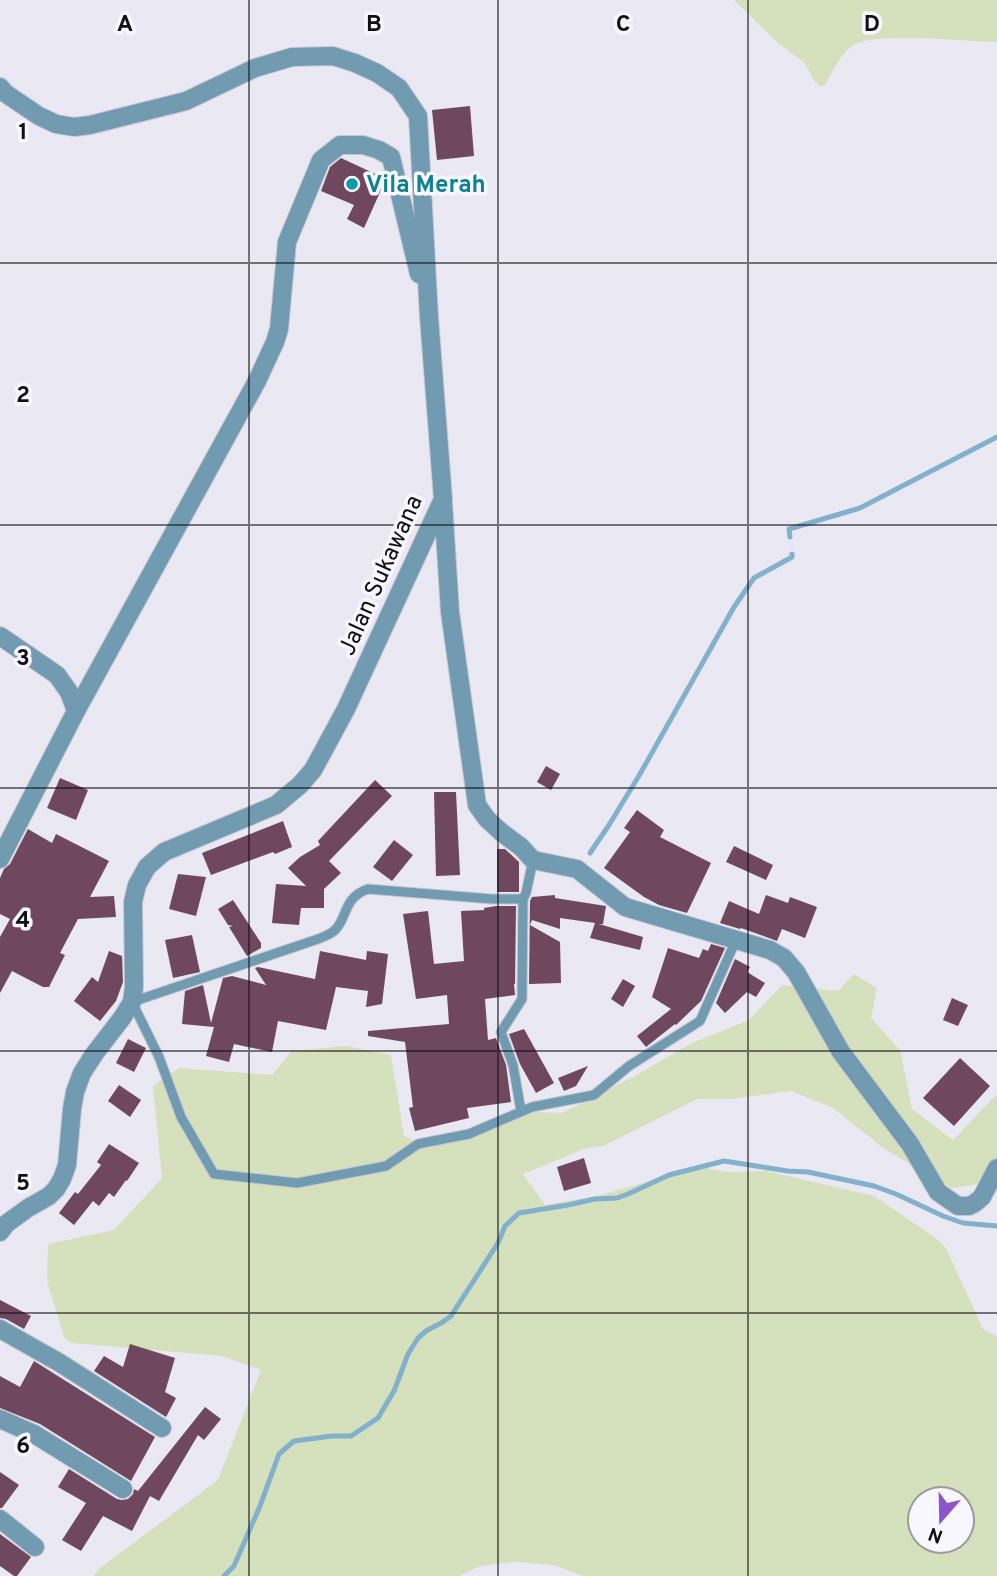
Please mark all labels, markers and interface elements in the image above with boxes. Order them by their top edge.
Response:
text: A [117,11,133,40]
text: B [366,11,382,40]
text: C [616,11,630,40]
text: D [864,11,880,40]
text: 1 [18,119,28,148]
place label: Vila Merah [366,171,486,201]
marker: Vila Merah [344,176,360,192]
text: 2 [16,382,30,411]
street label: Jalan Sukawana [333,491,431,661]
text: 3 [16,645,30,674]
text: 4 [16,907,30,936]
text: 5 [16,1170,30,1199]
text: 6 [16,1433,30,1462]
north arrow [906,1485,976,1555]
text: N [925,1520,946,1548]

